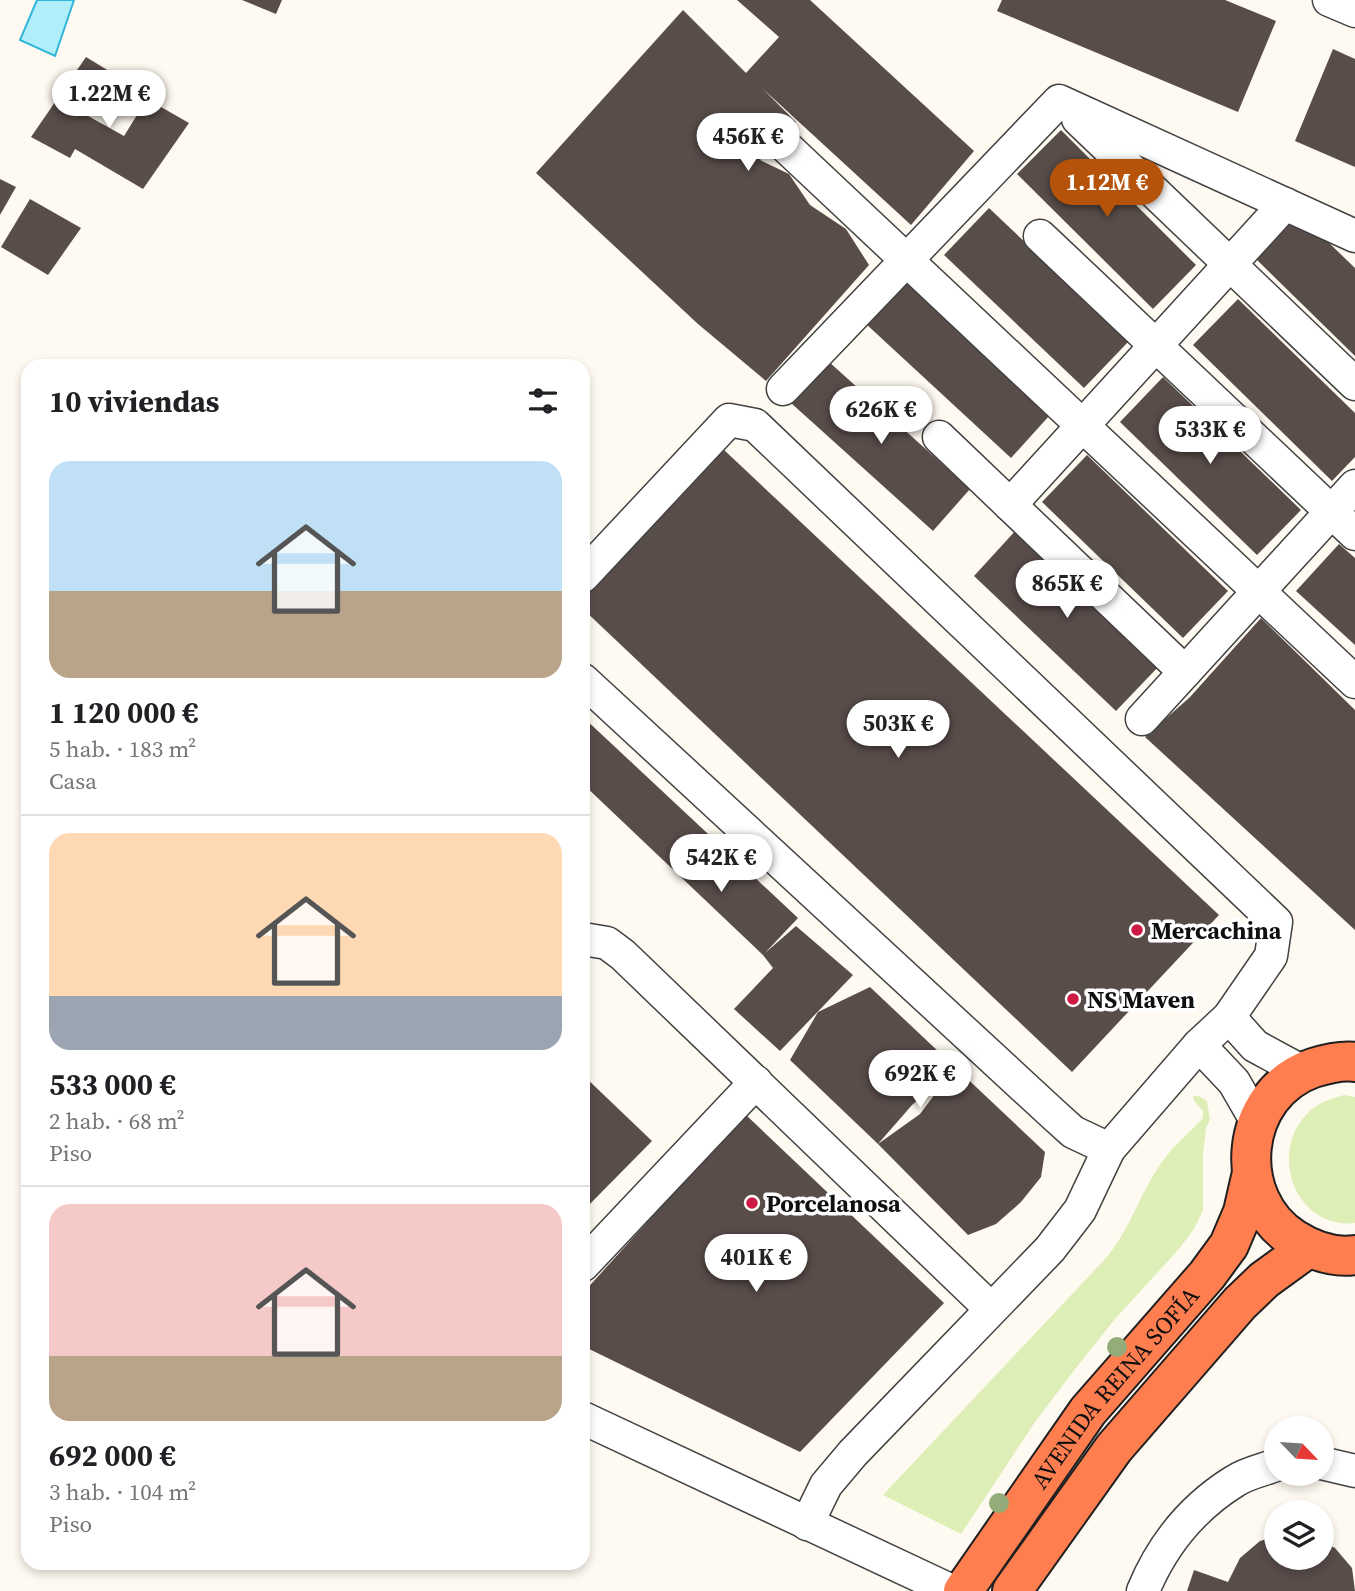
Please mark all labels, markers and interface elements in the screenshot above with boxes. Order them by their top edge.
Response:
pin: 1.22M € [44,71,174,130]
text: 1.22M € [68,77,150,109]
pin: 456K € [691,114,805,173]
text: 456K € [713,120,783,152]
pin: 1.12M € [1042,160,1172,219]
text: 1.12M € [1066,166,1148,198]
text: 10 viviendas [49,381,220,422]
icon: filters [524,382,562,420]
pin: 626K € [824,386,938,446]
text: 626K € [846,393,916,425]
pin: 533K € [1153,406,1267,466]
text: 533K € [1175,413,1245,445]
icon: home [243,506,369,632]
pin: 865K € [1010,560,1124,620]
text: 865K € [1032,567,1102,599]
text: 1 120 000 € [49,692,198,733]
pin: 503K € [841,700,955,760]
text: 503K € [863,707,933,739]
text: 5 hab. · 183 m² [49,733,196,765]
text: Casa [49,765,97,797]
pin: 542K € [664,834,778,894]
text: 542K € [686,841,756,873]
icon: home [243,878,369,1004]
place label: Mercachina [1151,914,1282,947]
marker: Mercachina [1129,922,1145,938]
place label: NS Maven [1087,983,1195,1016]
marker: NS Maven [1065,991,1081,1007]
pin: 692K € [863,1050,977,1110]
text: 692K € [885,1057,955,1089]
text: 533 000 € [49,1064,176,1105]
text: 2 hab. · 68 m² [49,1105,185,1137]
text: Piso [49,1137,92,1169]
place label: Porcelanosa [766,1187,901,1220]
marker: Porcelanosa [744,1195,760,1211]
pin: 401K € [699,1234,813,1294]
text: 401K € [721,1241,791,1273]
icon: home [243,1249,369,1375]
street label: AVENIDA REINA SOFÍA [1023,1279,1206,1495]
north arrow [1264,1416,1334,1486]
map controls [1264,1416,1334,1570]
text: 692 000 € [49,1435,176,1476]
text: 3 hab. · 104 m² [49,1476,196,1508]
button: layers [1264,1500,1334,1570]
text: Piso [49,1508,92,1540]

